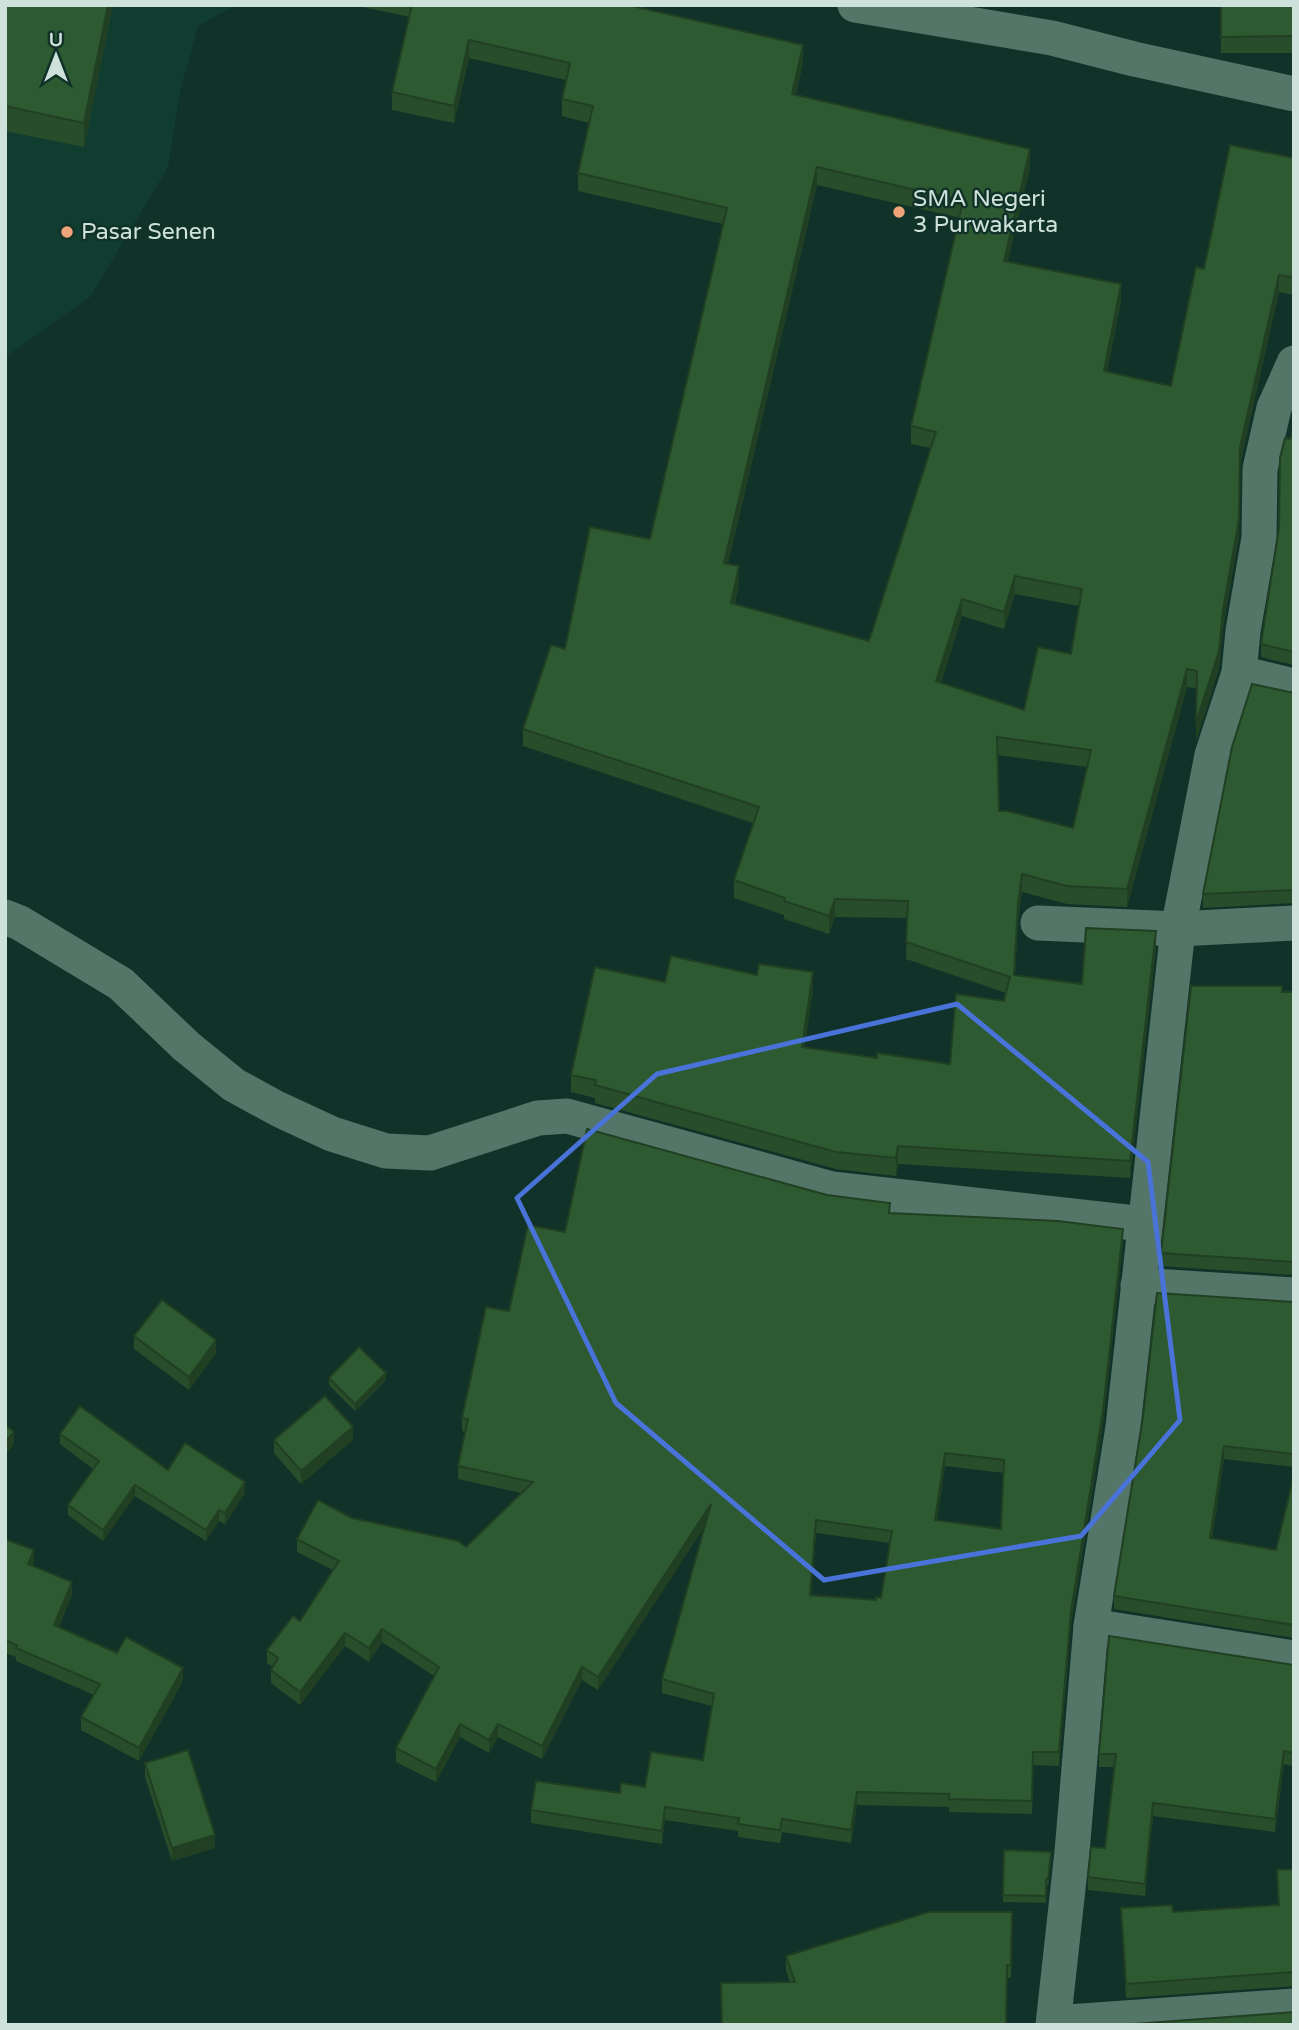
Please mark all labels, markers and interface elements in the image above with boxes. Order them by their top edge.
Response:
north arrow [21,21,91,91]
text: U [49,29,63,51]
place label: SMA Negeri 3 Purwakarta [913,185,1058,239]
marker: SMA Negeri 3 Purwakarta [891,204,907,220]
place label: Pasar Senen [81,218,216,246]
marker: Pasar Senen [59,224,75,240]

